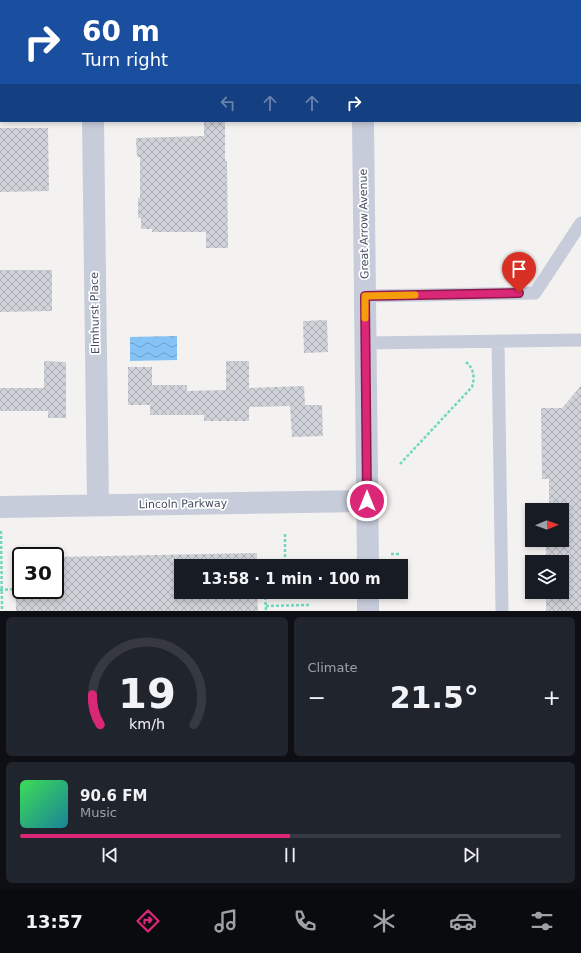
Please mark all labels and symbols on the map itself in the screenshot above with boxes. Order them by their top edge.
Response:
street label: Great Arrow Avenue [357,168,371,279]
pin [502,252,536,293]
street label: Elmhurst Place [88,272,102,354]
position arrow [346,480,388,522]
street label: Lincoln Parkway [139,497,228,511]
north arrow [525,503,569,547]
speed limit sign: 30 [12,547,64,599]

